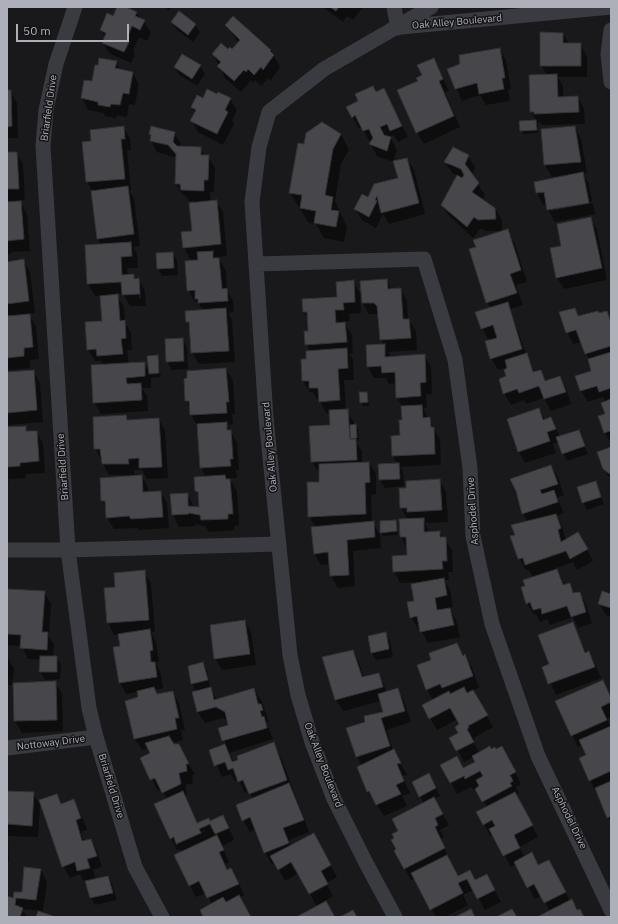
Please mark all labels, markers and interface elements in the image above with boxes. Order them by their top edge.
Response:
street label: Oak Alley Boulevard [412,12,502,32]
scale bar [18,16,131,42]
text: 50 m [23,23,51,38]
street label: Briarfield Drive [38,74,60,142]
street label: Oak Alley Boulevard [260,402,280,492]
street label: Briarfield Drive [55,433,71,501]
street label: Asphodel Drive [465,477,481,545]
street label: Oak Alley Boulevard [301,721,345,809]
street label: Nottoway Drive [16,733,86,753]
street label: Briarfield Drive [95,752,127,820]
street label: Asphodel Drive [549,785,589,851]

